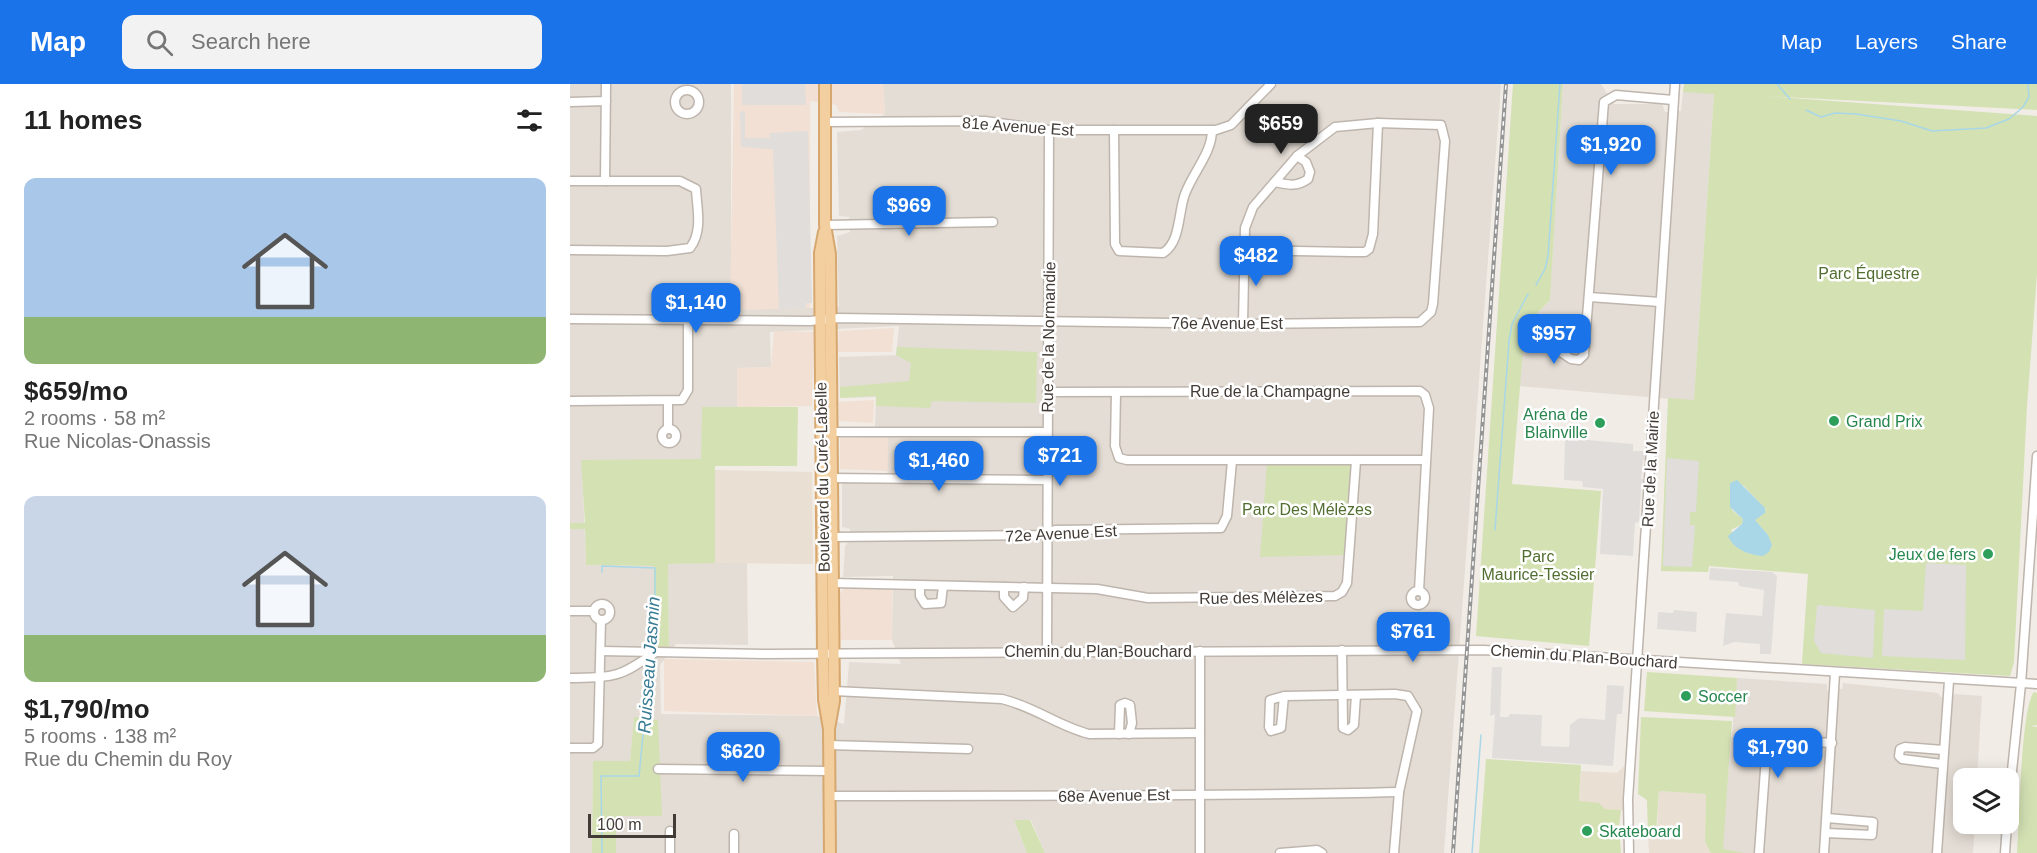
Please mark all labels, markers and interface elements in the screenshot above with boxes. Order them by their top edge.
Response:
search box [122,15,542,69]
text: Map [30,26,86,57]
icon: search [143,26,176,59]
text: Search here [191,29,311,54]
text: Map [1781,30,1822,53]
text: Layers [1855,30,1918,53]
text: Share [1951,30,2007,53]
icon: filters [513,104,546,137]
pin: $659 [1245,104,1317,155]
text: 11 homes [24,105,143,135]
text: $659 [1259,112,1303,134]
street label: 81e Avenue Est [962,114,1075,139]
pin: $1,920 [1562,125,1660,176]
text: $1,920 [1580,133,1642,155]
pin: $969 [873,186,945,237]
text: $969 [887,194,931,216]
icon: home [231,217,339,325]
pin: $482 [1220,236,1292,287]
text: $482 [1234,244,1278,266]
street label: Rue de la Normandie [1039,261,1058,413]
park label: Parc Équestre [1818,264,1920,282]
pin: $1,140 [647,283,745,334]
text: $1,140 [665,291,727,313]
pin: $957 [1518,314,1590,365]
street label: 76e Avenue Est [1171,315,1283,332]
text: $957 [1532,322,1576,344]
text: $659/mo [24,376,128,406]
street label: Boulevard du Curé-Labelle [812,382,833,572]
street label: Rue de la Champagne [1190,383,1350,400]
place label: Aréna de Blainville [1523,406,1588,441]
text: 2 rooms · 58 m² [24,407,165,429]
street label: Rue de la Mairie [1639,410,1662,528]
place label: Grand Prix [1846,413,1922,430]
marker: Grand Prix [1827,414,1841,428]
marker: Aréna de Blainville [1593,416,1607,430]
text: Rue Nicolas-Onassis [24,430,211,452]
pin: $721 [1024,436,1096,487]
pin: $1,460 [890,441,988,492]
text: $721 [1038,444,1082,466]
text: $1,460 [908,449,970,471]
park label: Parc Des Mélèzes [1242,501,1372,518]
street label: 72e Avenue Est [1005,522,1118,545]
icon: home [231,535,339,643]
place label: Jeux de fers [1889,546,1976,563]
marker: Jeux de fers [1981,547,1995,561]
park label: Parc Maurice-Tessier [1482,548,1595,583]
street label: Rue des Mélèzes [1199,588,1323,607]
water label: Ruisseau Jasmin [634,596,664,734]
pin: $761 [1377,612,1449,663]
text: $761 [1391,620,1435,642]
street label: Chemin du Plan-Bouchard [1490,641,1678,672]
street label: Chemin du Plan-Bouchard [1004,643,1192,660]
place label: Soccer [1698,688,1748,705]
marker: Soccer [1679,689,1693,703]
text: $1,790/mo [24,694,150,724]
text: 5 rooms · 138 m² [24,725,176,747]
pin: $1,790 [1729,728,1827,779]
pin: $620 [707,732,779,783]
text: $1,790 [1747,736,1809,758]
text: $620 [721,740,765,762]
text: Rue du Chemin du Roy [24,748,232,770]
map controls [1953,768,2019,834]
button: layers [1953,768,2019,834]
street label: 68e Avenue Est [1058,786,1171,805]
scale bar [588,811,676,838]
text: 100 m [597,816,641,833]
place label: Skateboard [1599,823,1681,840]
marker: Skateboard [1580,824,1594,838]

